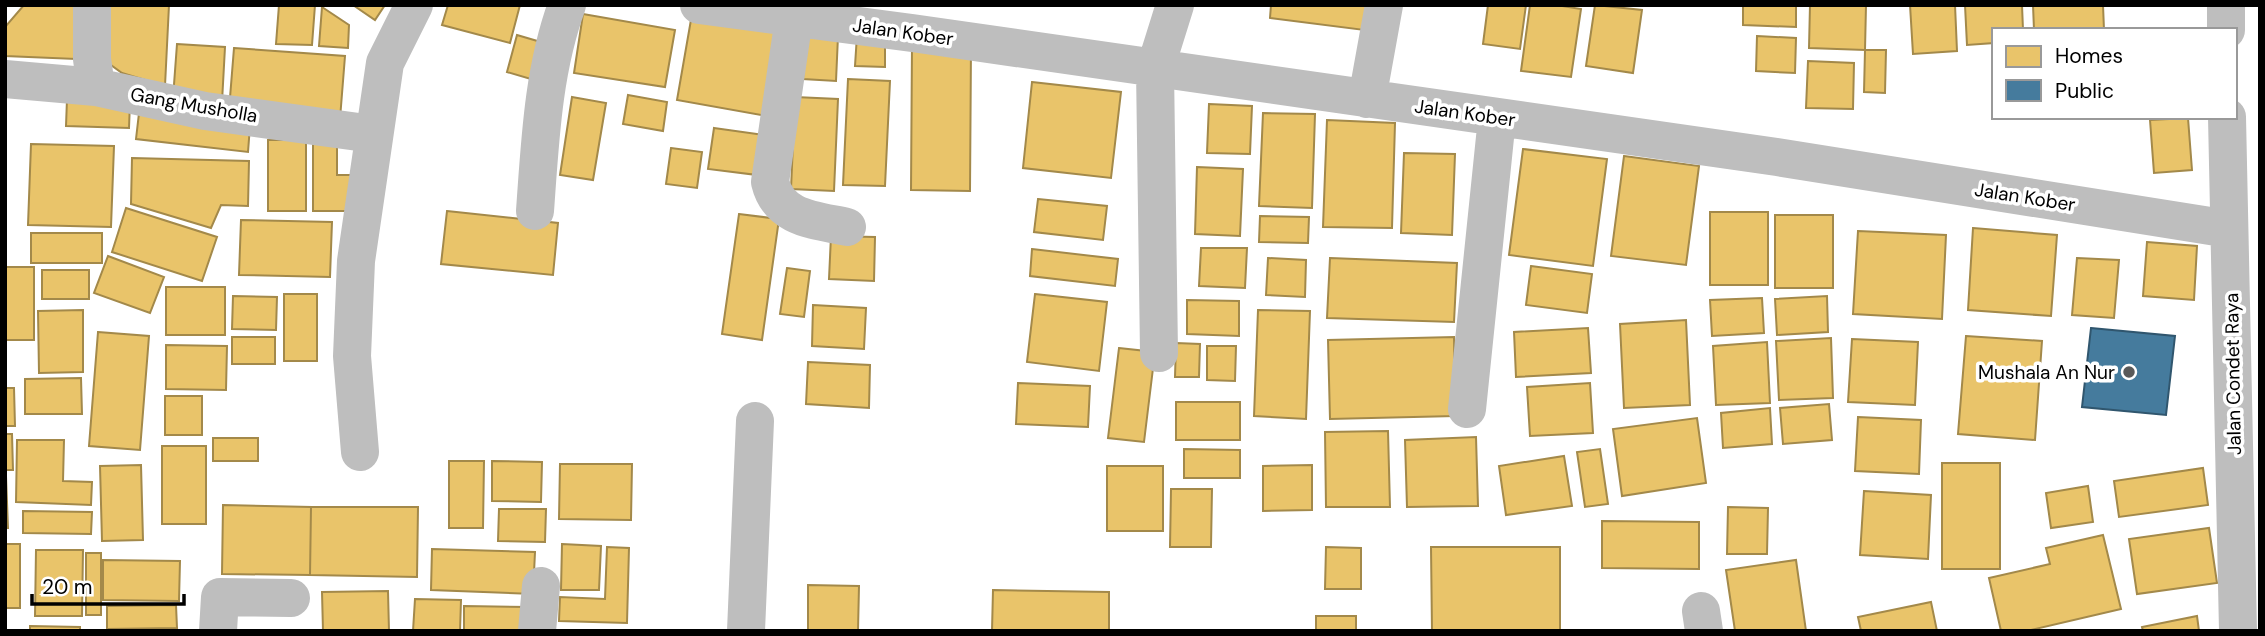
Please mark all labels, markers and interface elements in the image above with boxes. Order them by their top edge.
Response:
street label: Jalan Kober [851,13,955,51]
legend [1992,28,2237,119]
text: Homes [2055,42,2123,70]
text: Public [2055,77,2114,105]
street label: Gang Musholla [128,82,260,128]
street label: Jalan Kober [1413,94,1517,132]
street label: Jalan Kober [1973,177,2077,217]
street label: Jalan Condet Raya [2219,293,2247,455]
place label: Mushala An Nur [1978,360,2115,385]
marker: Mushala An Nur [2121,364,2137,380]
scale bar [32,562,184,606]
text: 20 m [42,573,93,601]

